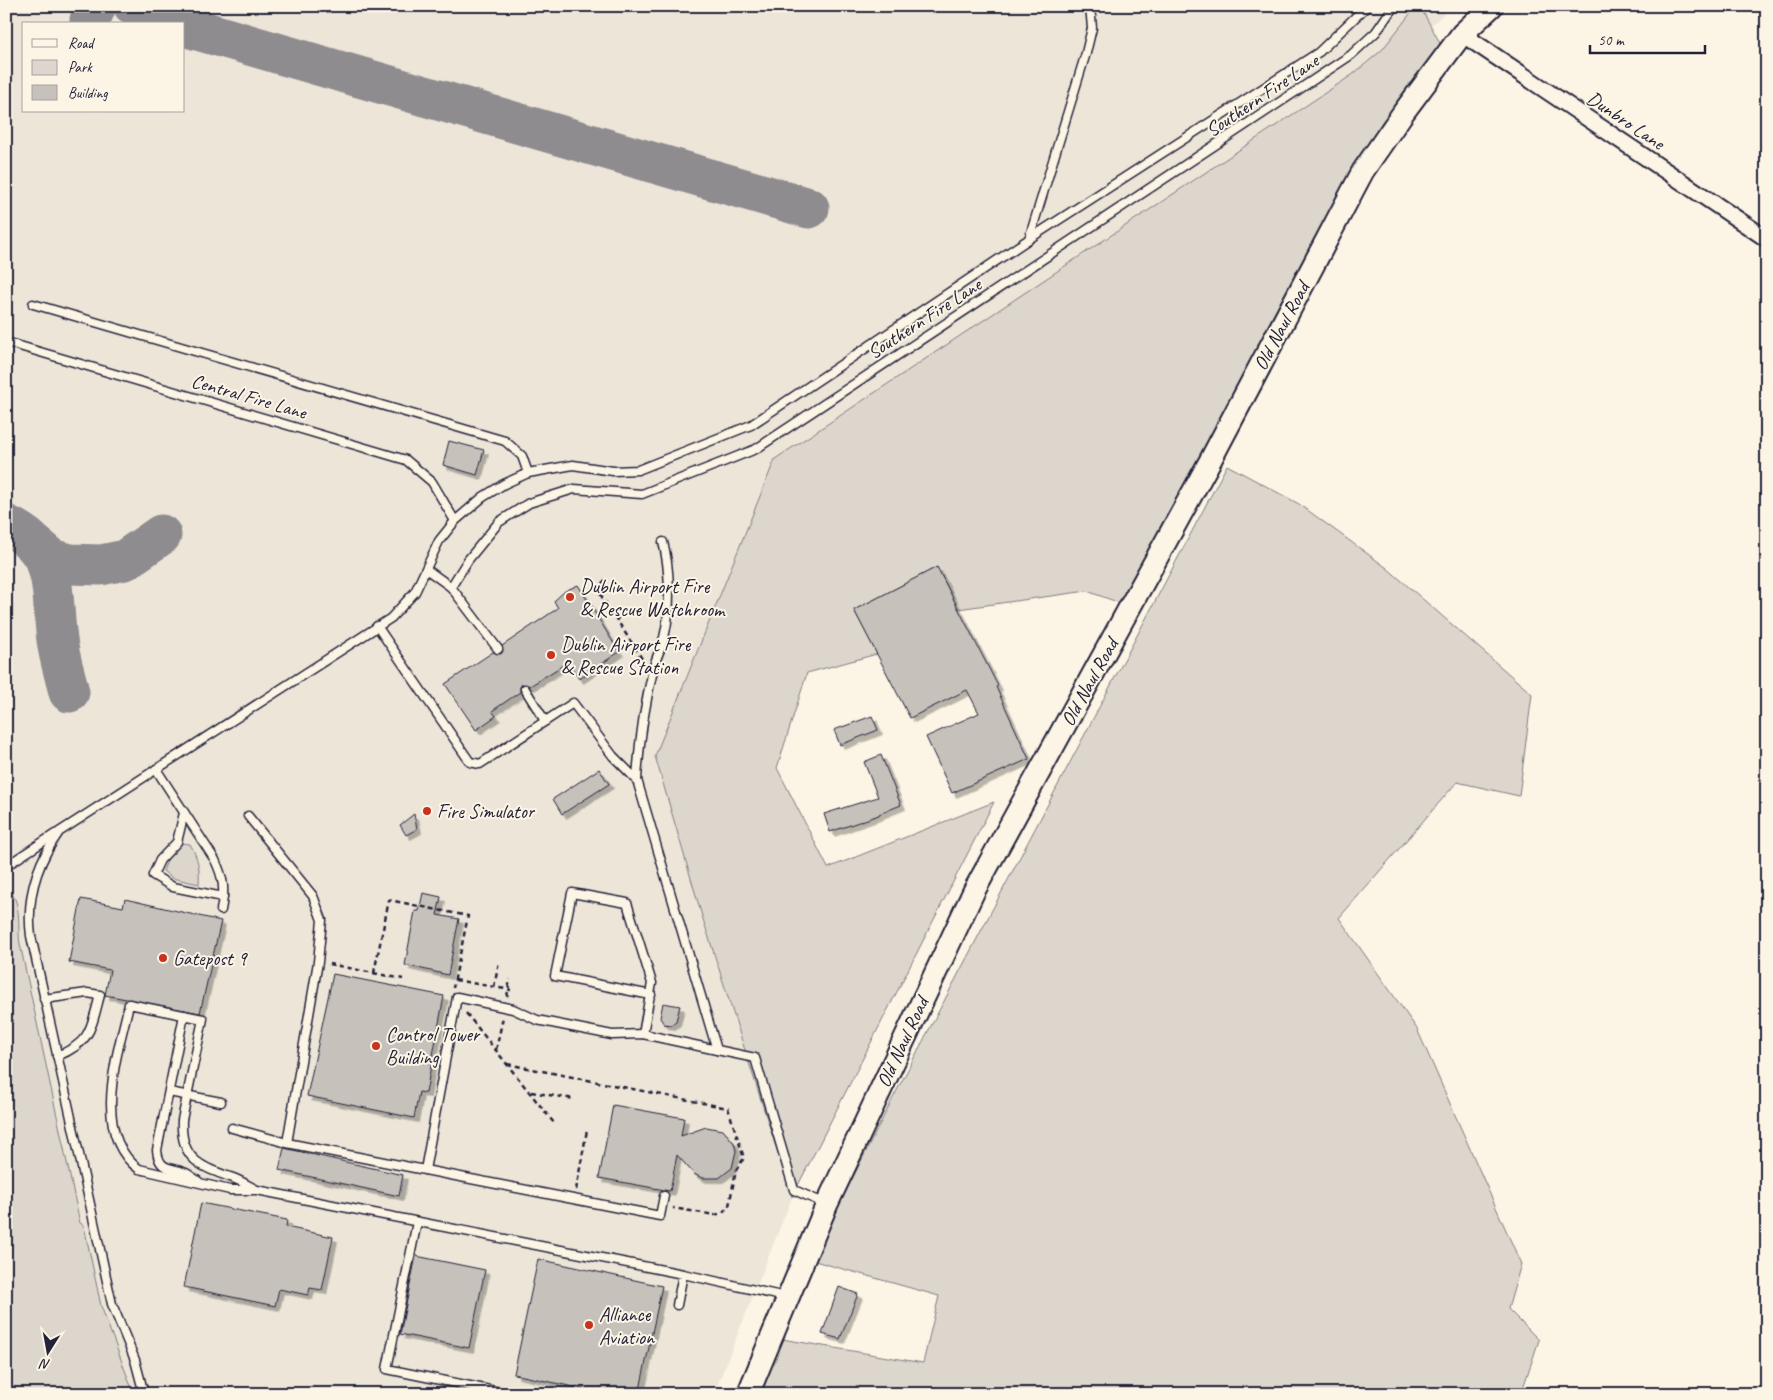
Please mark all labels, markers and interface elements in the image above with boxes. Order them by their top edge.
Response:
legend [22,22,185,112]
scale bar [1590,22,1706,54]
text: 50 m [1598,31,1625,50]
text: Road [68,34,95,53]
street label: Southern Fire Lane [1201,48,1325,142]
text: Park [68,58,93,77]
text: Building [68,84,108,103]
street label: Dunbro Lane [1582,85,1670,156]
street label: Southern Fire Lane [863,271,987,365]
street label: Old Naul Road [1248,275,1317,375]
street label: Central Fire Lane [189,368,311,425]
place label: Dublin Airport Fire & Rescue Watchroom [580,574,726,622]
marker: Dublin Airport Fire & Rescue Watchroom [564,591,576,603]
street label: Old Naul Road [1055,631,1125,730]
place label: Dublin Airport Fire & Rescue Station [561,632,692,680]
marker: Dublin Airport Fire & Rescue Station [545,649,557,661]
place label: Fire Simulator [437,799,536,824]
marker: Fire Simulator [421,805,433,817]
place label: Gatepost 9 [173,946,248,971]
marker: Gatepost 9 [157,952,169,964]
street label: Old Naul Road [871,990,935,1091]
place label: Control Tower Building [386,1022,481,1070]
marker: Control Tower Building [370,1040,382,1052]
place label: Alliance Aviation [599,1302,655,1350]
marker: Alliance Aviation [583,1319,595,1331]
north arrow [22,1328,72,1378]
text: N [37,1355,51,1373]

